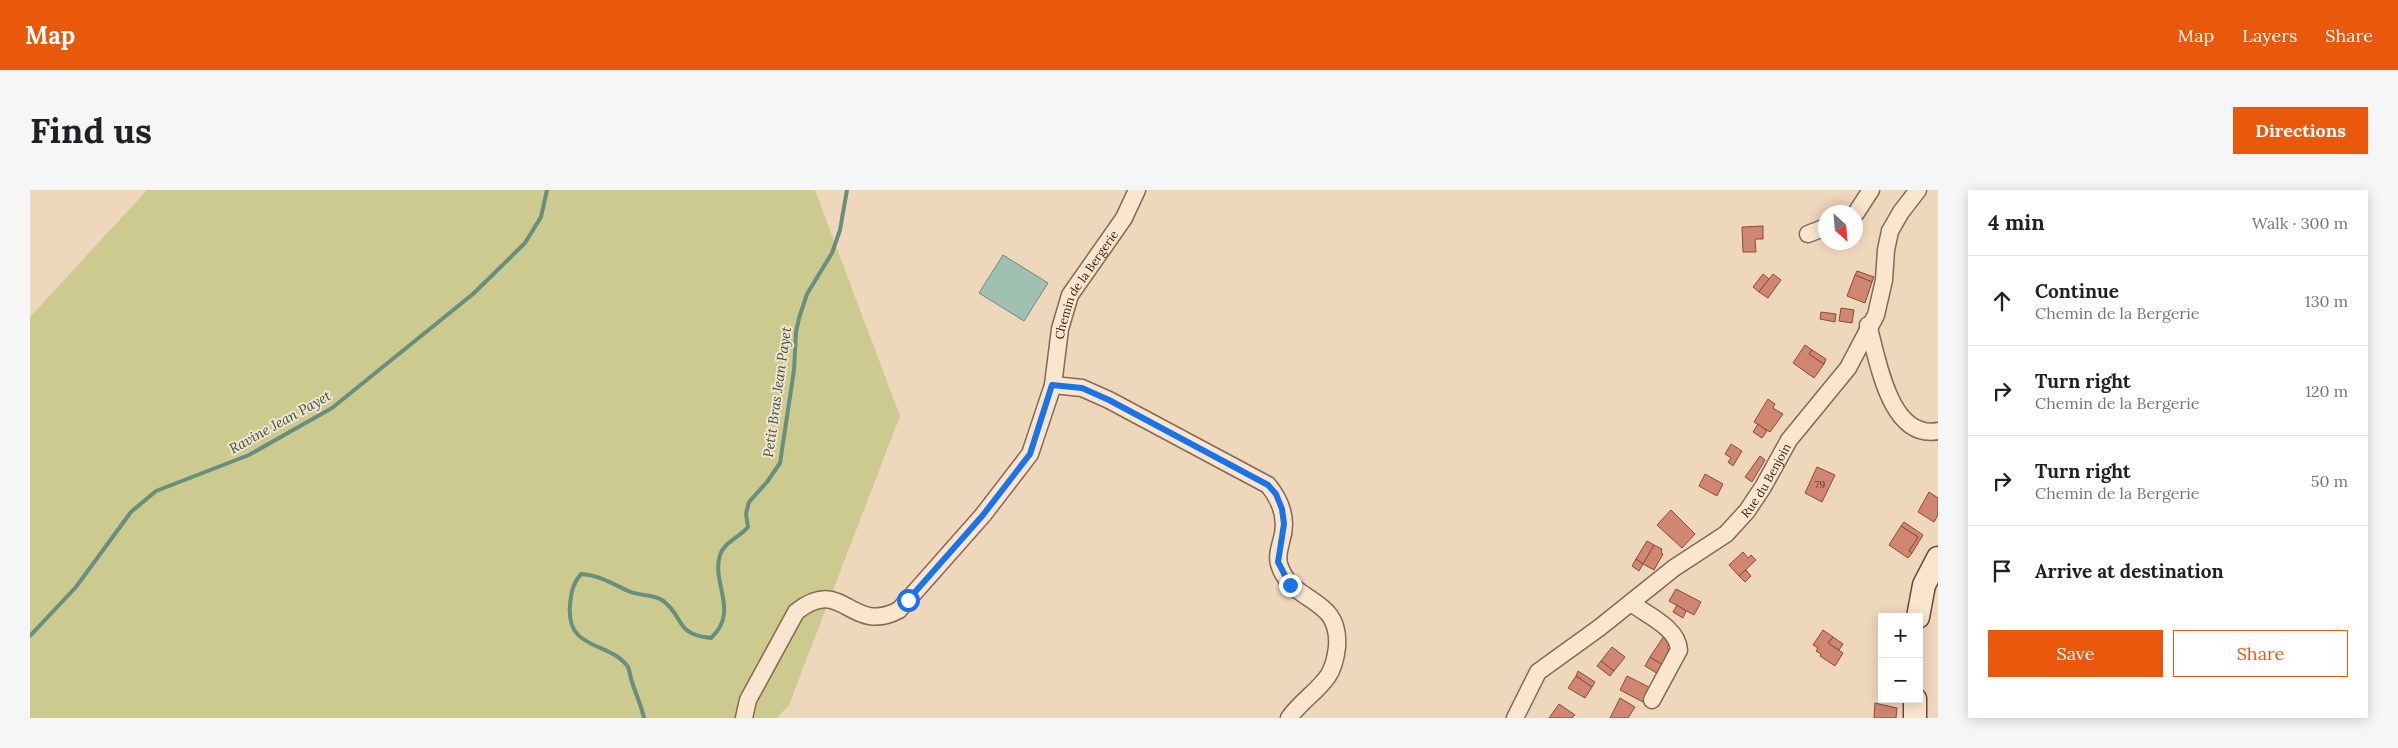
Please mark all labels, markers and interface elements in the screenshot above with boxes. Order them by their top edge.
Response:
text: Map [25,20,75,51]
text: Map [2178,24,2214,47]
text: Layers [2242,24,2297,47]
text: Share [2325,24,2373,47]
button: Directions [2233,107,2368,154]
text: Find us [30,108,152,153]
north arrow [1818,205,1863,250]
text: 4 min [1988,209,2045,236]
text: Walk · 300 m [2252,213,2348,233]
street label: Chemin de la Bergerie [1051,227,1121,340]
text: Continue [2035,279,2119,303]
icon: ahead [1988,287,2016,315]
text: 130 m [2305,291,2348,311]
text: Chemin de la Bergerie [2035,303,2199,323]
water label: Petit Bras Jean Payet [759,325,795,458]
text: Turn right [2035,369,2131,393]
icon: right [1988,377,2016,405]
text: 120 m [2305,381,2348,401]
water label: Ravine Jean Payet [226,386,335,457]
text: Chemin de la Bergerie [2035,393,2199,413]
street label: Rue du Benjoin [1737,440,1793,520]
text: Turn right [2035,459,2131,483]
icon: right [1988,467,2016,495]
text: 50 m [2311,471,2348,491]
house number: 79 [1815,478,1825,491]
text: Chemin de la Bergerie [2035,483,2199,503]
icon: arrive [1988,557,2016,585]
text: Arrive at destination [2035,559,2224,583]
route end [1279,574,1302,597]
route start [897,589,920,612]
map controls [1878,613,1923,703]
button: + [1878,613,1923,658]
button: Save [1988,630,2163,677]
button: Share [2173,630,2348,677]
button: − [1878,658,1923,703]

